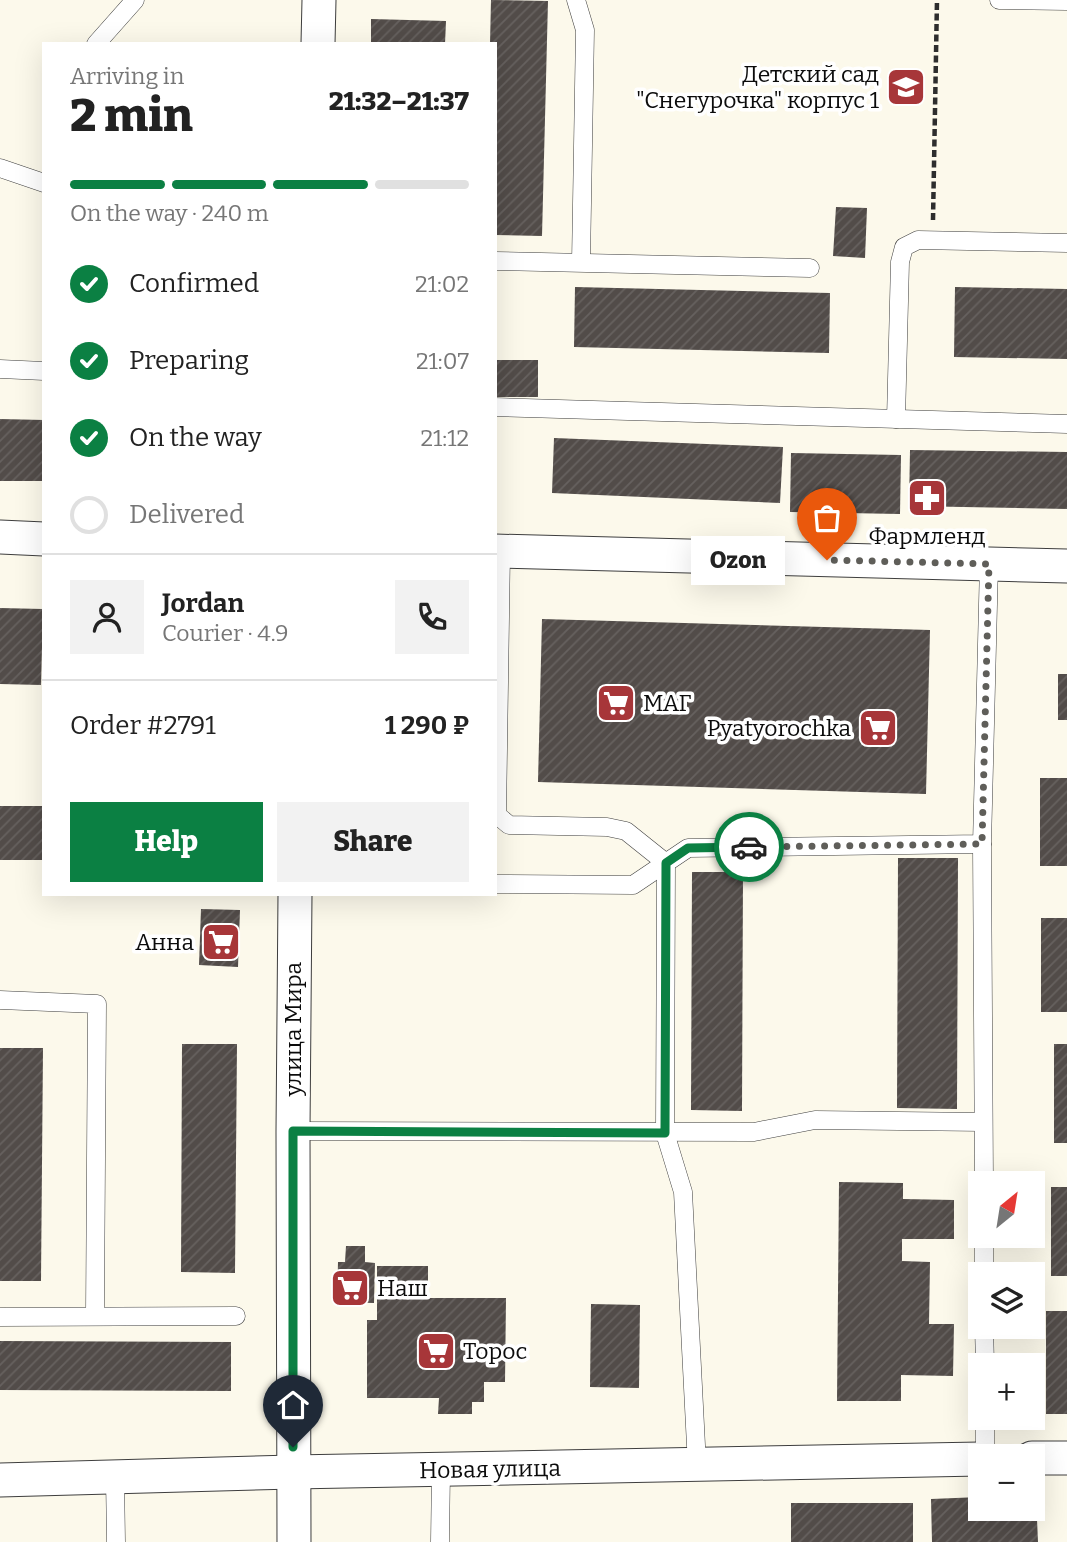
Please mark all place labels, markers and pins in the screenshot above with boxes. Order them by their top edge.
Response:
place label: Детский сад "Снегурочка" корпус 1 [636,60,880,114]
school or university icon: Детский сад "Снегурочка" корпус 1 [885,66,927,108]
pharmacy icon: Фармленд [906,477,948,519]
pin [797,488,857,560]
place label: Фармленд [869,522,986,550]
callout: Ozon [690,536,785,584]
supermarket icon: МАГ [595,682,637,724]
place label: МАГ [643,689,691,717]
supermarket icon: Pyatyorochka [857,707,899,749]
place label: Pyatyorochka [707,714,851,742]
supermarket icon: Анна [200,921,242,963]
place label: Анна [135,928,194,956]
supermarket icon: Наш [329,1267,371,1309]
place label: Наш [377,1274,428,1302]
supermarket icon: Торос [415,1330,457,1372]
place label: Торос [463,1337,527,1365]
pin [263,1375,323,1447]

